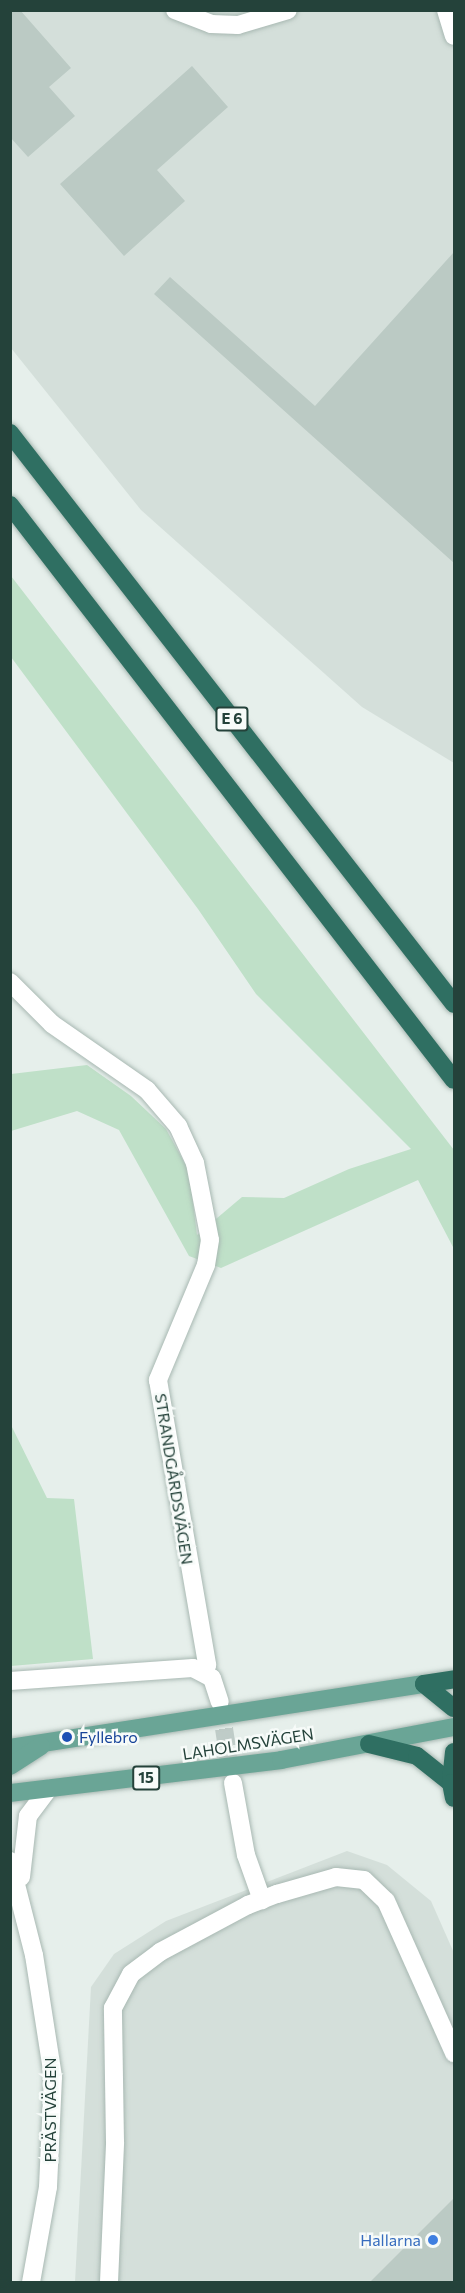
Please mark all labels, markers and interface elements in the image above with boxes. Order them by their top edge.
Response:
road number: E 6 [214,707,250,731]
street label: STRANDGÅRDSVÄGEN [151,1392,197,1566]
street label: LAHOLMSVÄGEN [181,1724,315,1764]
place label: Fyllebro [79,1727,138,1747]
marker: Fyllebro [60,1730,74,1744]
road number: 15 [131,1766,161,1790]
street label: PRÄSTVÄGEN [40,2058,60,2162]
place label: Hallarna [360,2230,421,2250]
marker: Hallarna [426,2233,440,2247]

